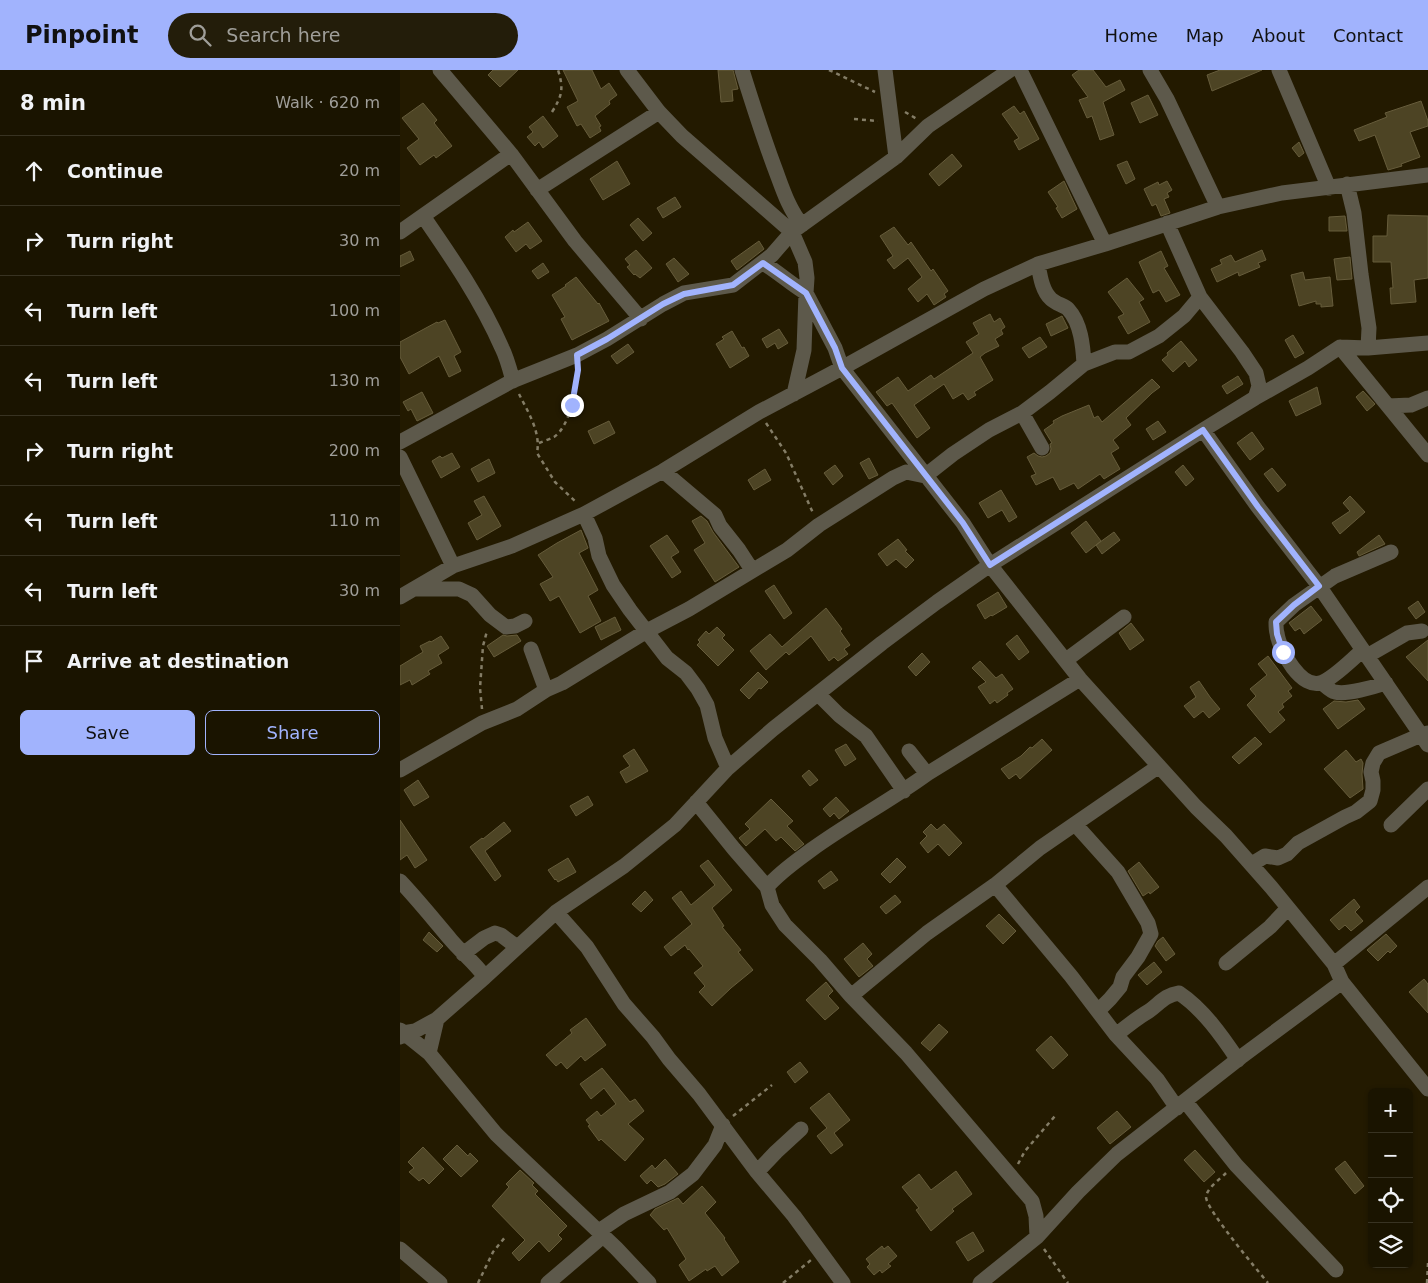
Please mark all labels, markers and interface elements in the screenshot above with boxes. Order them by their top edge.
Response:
search box [168,13,518,58]
text: Pinpoint [25,21,138,49]
icon: search [186,21,214,49]
text: Search here [226,24,341,46]
text: Home [1105,25,1158,46]
text: Map [1186,25,1224,46]
text: About [1252,25,1305,46]
text: Contact [1333,25,1403,46]
text: 8 min [20,91,86,115]
text: Walk · 620 m [275,93,380,112]
icon: ahead [20,157,48,185]
text: Continue [67,160,163,182]
text: 20 m [339,161,380,180]
icon: right [20,227,48,255]
text: Turn right [67,230,173,252]
text: 30 m [339,231,380,250]
icon: left [20,297,48,325]
text: Turn left [67,300,158,322]
text: 100 m [329,301,380,320]
icon: left [20,367,48,395]
text: Turn left [67,370,158,392]
text: 130 m [329,371,380,390]
route end [561,394,584,417]
icon: right [20,437,48,465]
text: Turn right [67,440,173,462]
text: 200 m [329,441,380,460]
icon: left [20,507,48,535]
text: Turn left [67,510,158,532]
text: 110 m [329,511,380,530]
icon: left [20,577,48,605]
text: Turn left [67,580,158,602]
text: 30 m [339,581,380,600]
route start [1272,641,1295,664]
icon: arrive [20,647,48,675]
text: Arrive at destination [67,650,289,672]
button: Save [20,710,195,755]
button: Share [205,710,380,755]
map controls [1368,1088,1413,1268]
button: + [1368,1088,1413,1133]
button: − [1368,1133,1413,1178]
button: locate [1368,1178,1413,1223]
button: layers [1368,1223,1413,1268]

